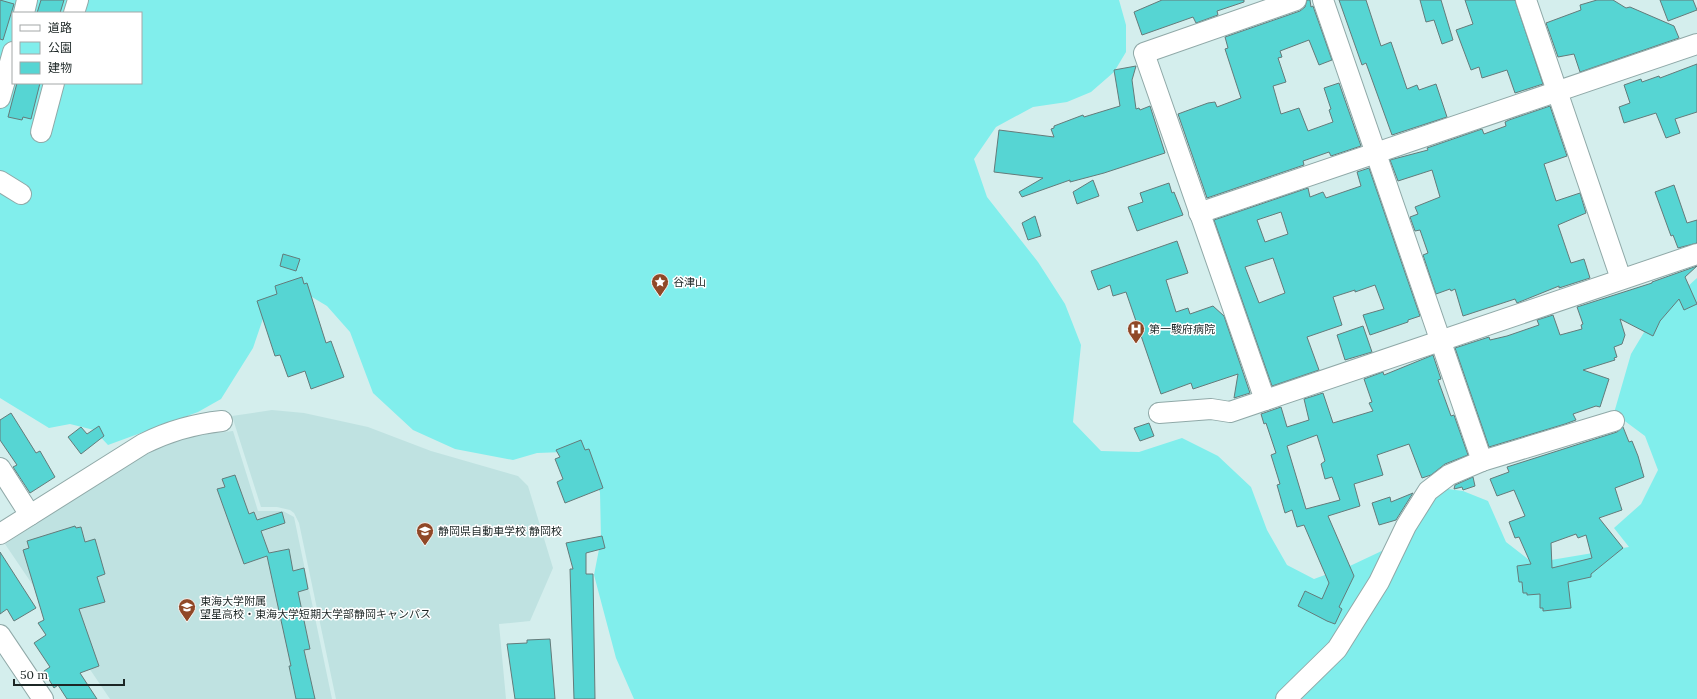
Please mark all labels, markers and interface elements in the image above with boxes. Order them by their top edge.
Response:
legend [12,12,142,84]
text: 道路 [48,20,72,35]
text: 公園 [48,40,72,55]
text: 建物 [48,60,72,75]
place icon: 谷津山 [650,272,670,297]
place label: 谷津山 [673,275,706,289]
hospital icon: 第一駿府病院 [1126,319,1146,344]
place label: 第一駿府病院 [1149,322,1215,336]
school or university icon: 静岡県自動車学校 静岡校 [415,521,435,546]
place label: 静岡県自動車学校 静岡校 [438,524,562,538]
place label: 東海大学附属 望星高校・東海大学短期大学部静岡キャンパス [200,594,431,621]
school or university icon: 東海大学附属 望星高校・東海大学短期大学部静岡キャンパス [177,597,197,622]
scale bar [14,661,124,687]
text: 50 m [20,667,48,682]

